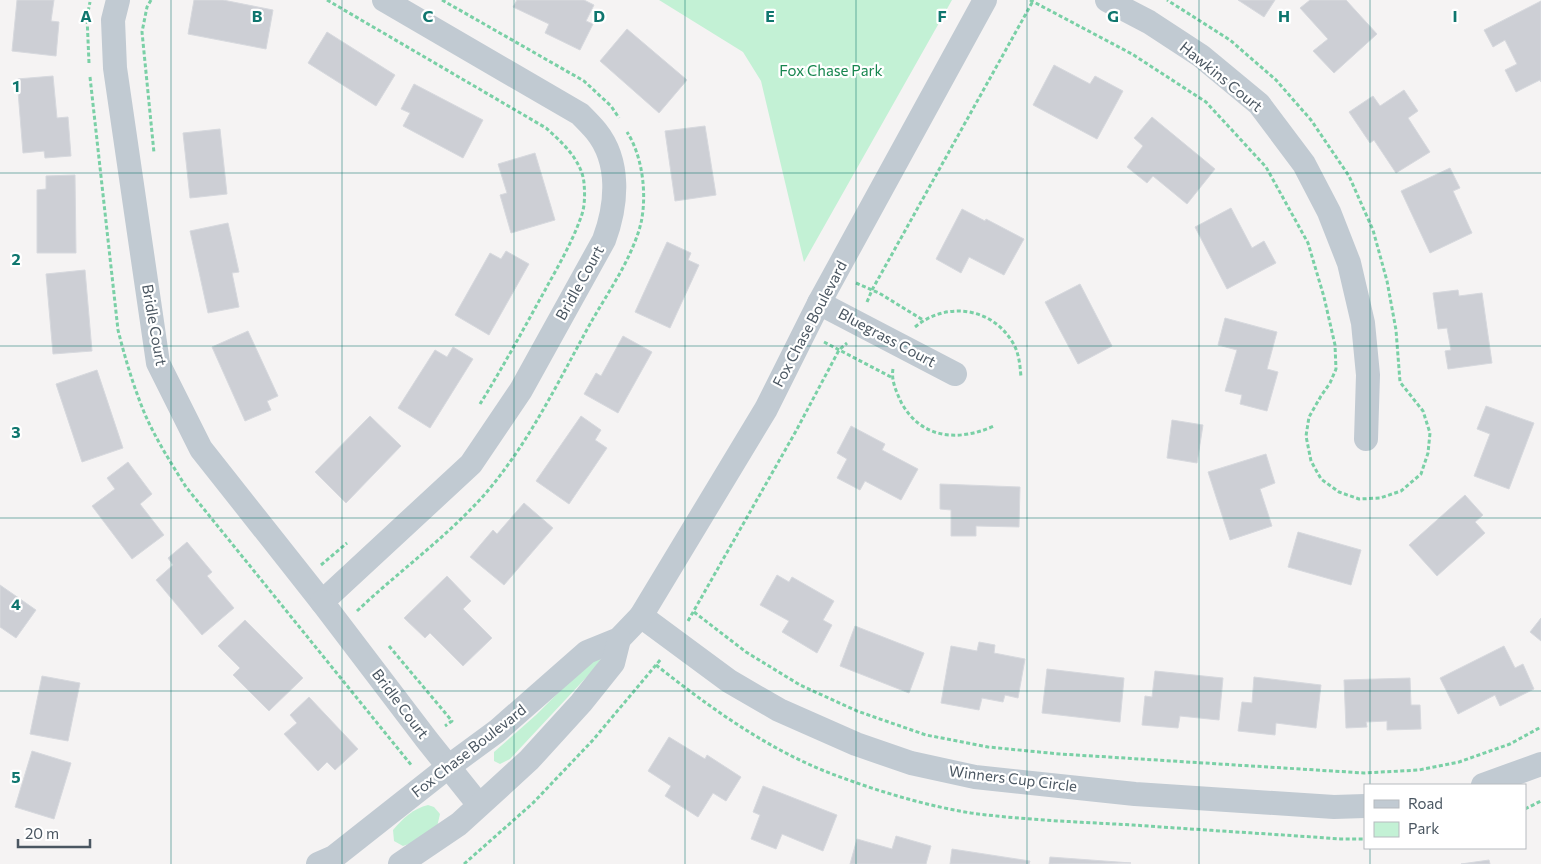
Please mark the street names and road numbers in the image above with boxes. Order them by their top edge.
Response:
street label: Hawkins Court [1177,37,1267,115]
street label: Bridle Court [551,242,607,323]
street label: Fox Chase Boulevard [768,257,850,390]
street label: Bridle Court [139,283,171,367]
street label: Bluegrass Court [836,304,939,370]
street label: Bridle Court [369,665,433,742]
street label: Fox Chase Boulevard [408,700,529,801]
street label: Winners Cup Circle [948,761,1078,795]

